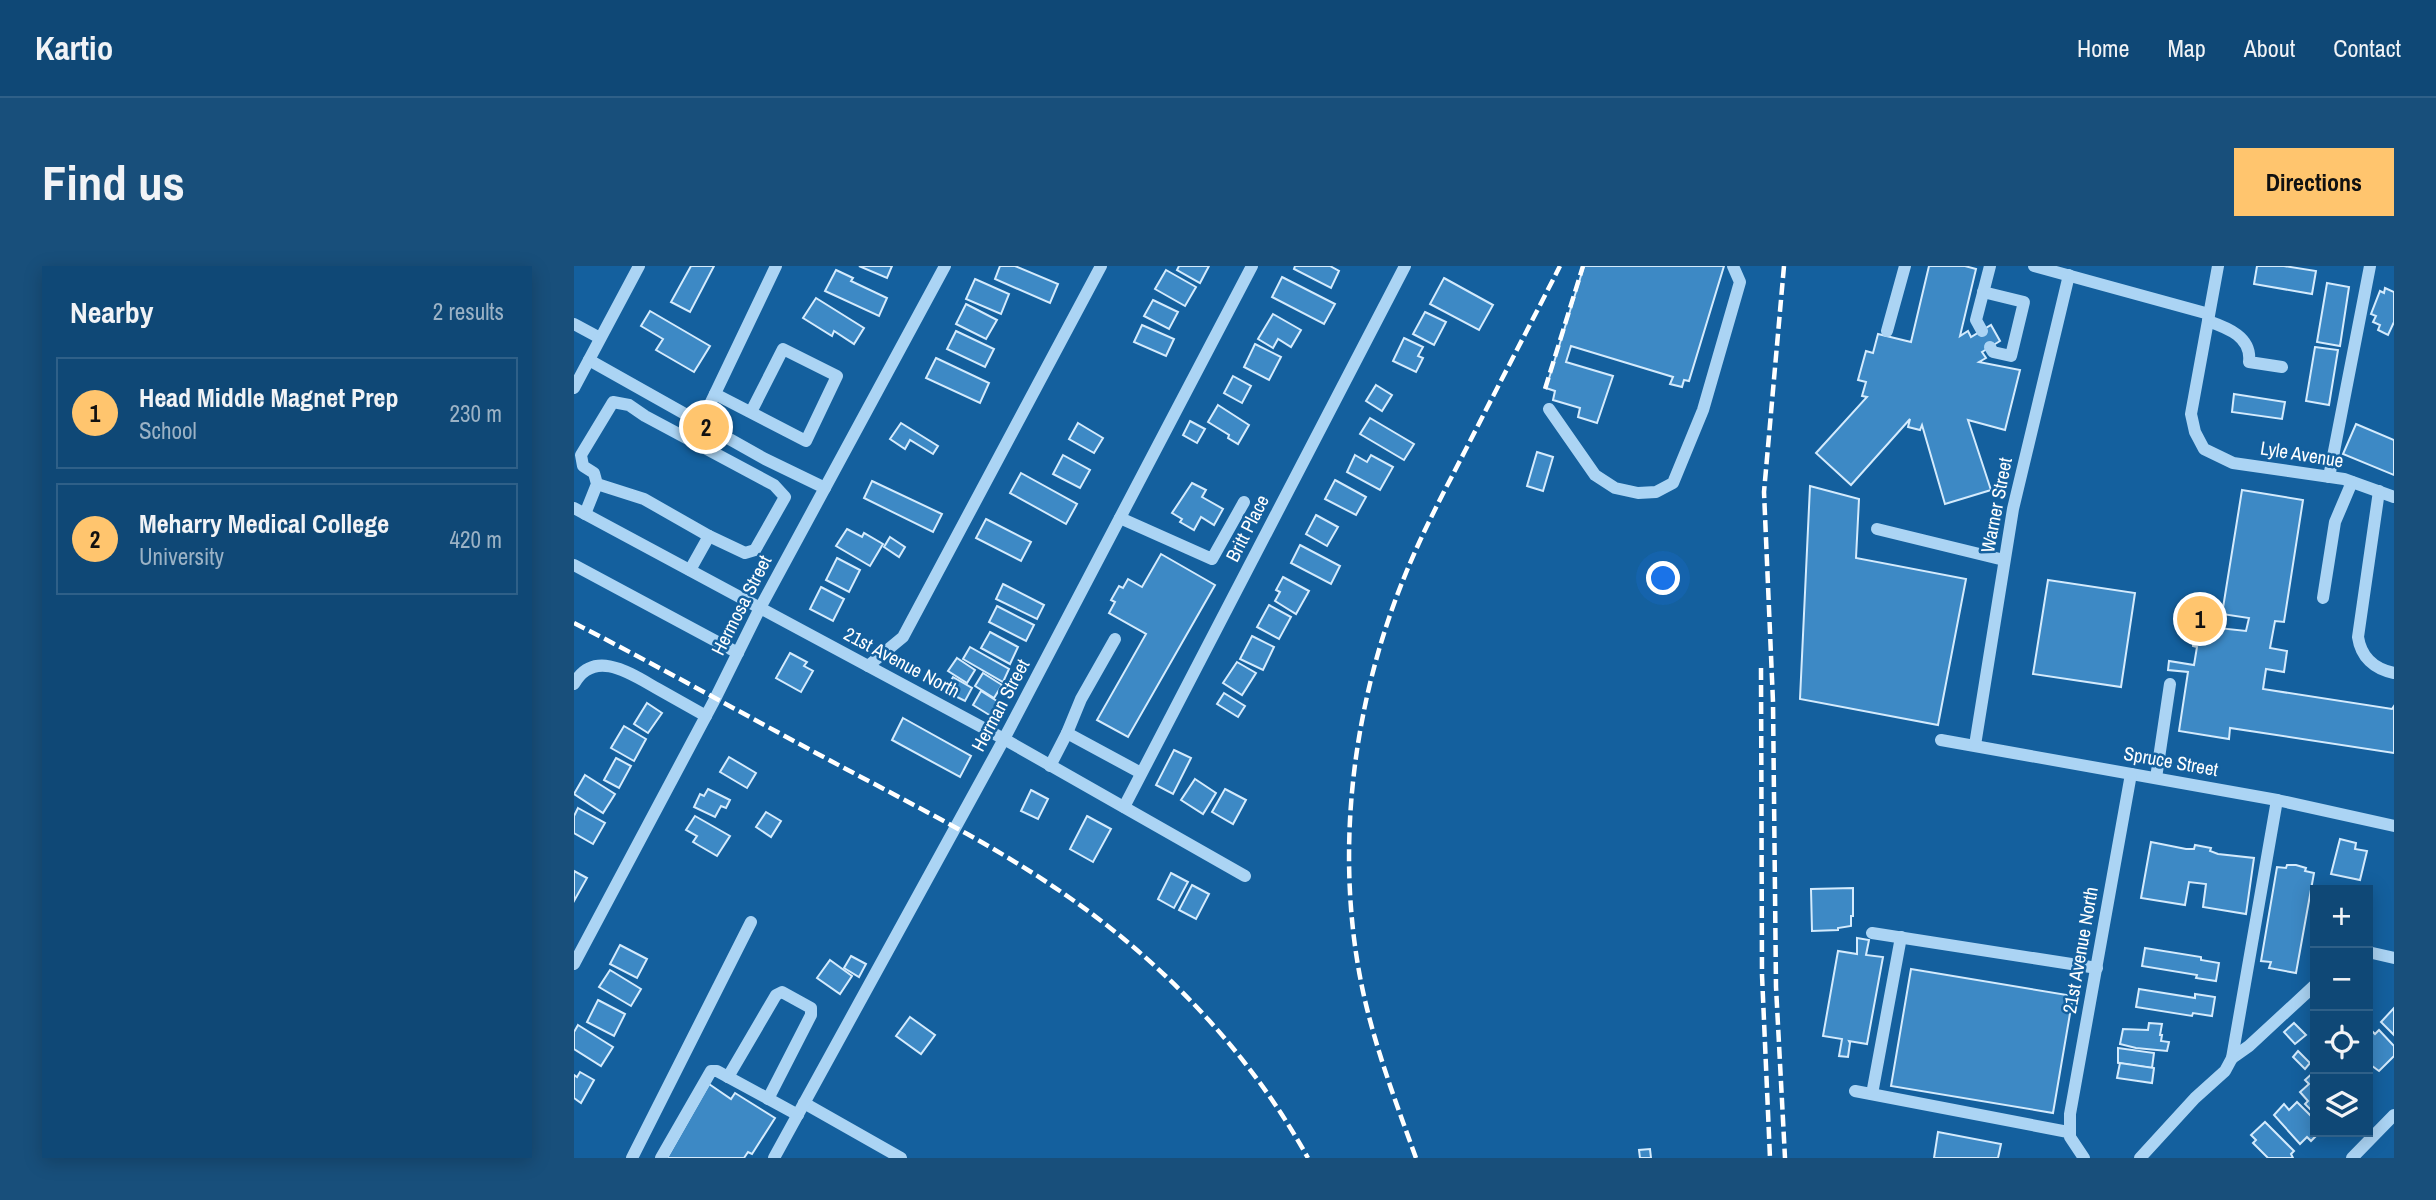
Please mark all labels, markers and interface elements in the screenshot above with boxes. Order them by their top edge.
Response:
text: Kartio [35,26,113,70]
text: Home [2077,32,2129,64]
text: Map [2167,32,2206,64]
text: About [2244,32,2295,64]
text: Contact [2333,32,2401,64]
button: Directions [2234,148,2394,216]
text: Find us [42,149,185,215]
text: Nearby [70,292,153,332]
text: 2 results [433,296,504,327]
text: Head Middle Magnet Prep [139,380,398,415]
text: 1 [90,398,100,429]
text: 230 m [450,398,502,429]
pin: 2 [683,401,729,453]
text: School [139,415,197,446]
street label: Lyle Avenue [2258,435,2346,473]
street label: Warner Street [1974,455,2018,555]
street label: Britt Place [1219,490,1275,566]
text: Meharry Medical College [139,506,389,541]
text: 2 [90,524,100,555]
text: 420 m [450,524,502,555]
text: University [139,541,224,572]
street label: Hermosa Street [705,550,778,660]
your location [1646,561,1680,595]
pin: 1 [2177,593,2223,645]
street label: 21st Avenue North [839,620,965,704]
street label: Herman Street [965,654,1036,756]
street label: Spruce Street [2122,740,2221,782]
street label: 21st Avenue North [2056,885,2104,1015]
map controls [2310,885,2373,1137]
button: + [2310,885,2373,948]
button: − [2310,948,2373,1011]
button: locate [2310,1011,2373,1074]
button: layers [2310,1074,2373,1137]

